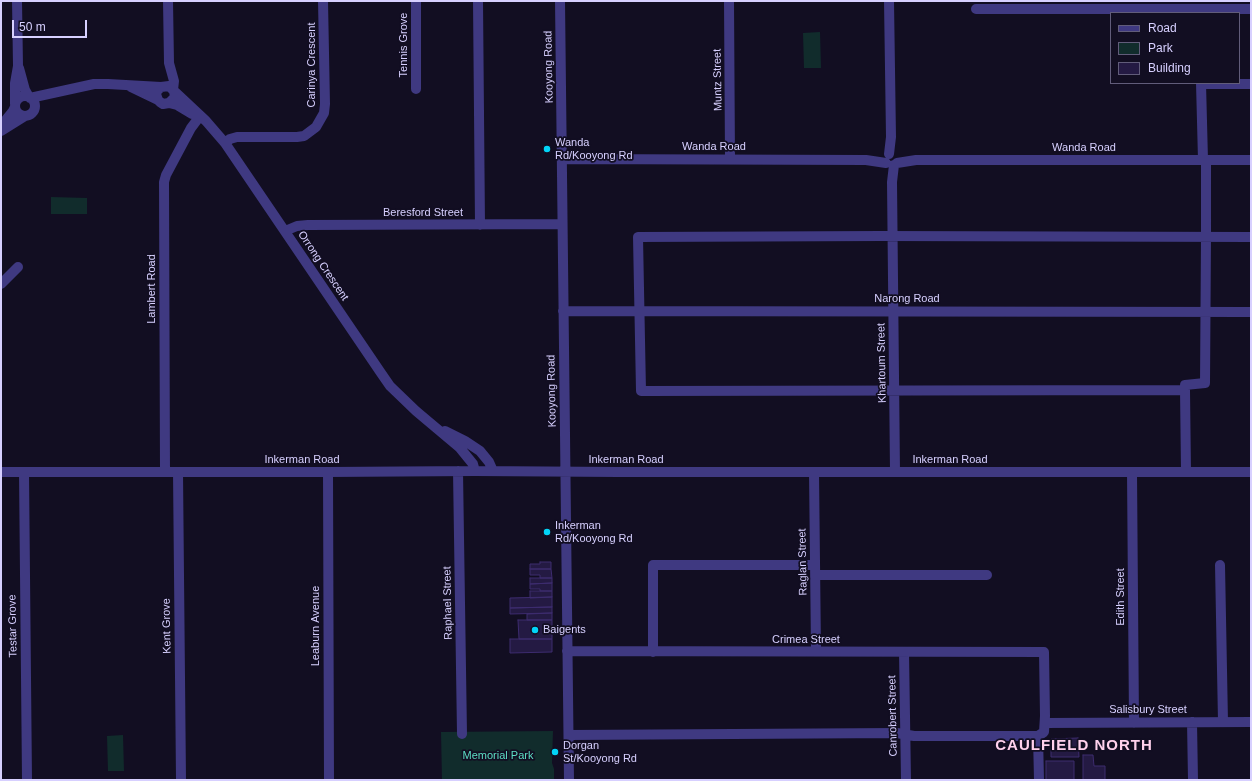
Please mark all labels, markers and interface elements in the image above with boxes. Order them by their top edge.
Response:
scale bar [14,12,89,38]
legend [1110,12,1240,84]
street label: Tennis Grove [397,13,411,77]
text: 50 m [19,20,46,34]
text: Road [1148,21,1177,35]
street label: Carinya Crescent [305,23,319,107]
street label: Kooyong Road [542,31,556,103]
text: Park [1148,41,1173,55]
street label: Muntz Street [711,49,725,111]
text: Building [1148,61,1191,75]
place label: Wanda Rd/Kooyong Rd [555,136,633,162]
street label: Wanda Road [682,140,746,154]
street label: Wanda Road [1052,141,1116,155]
marker: Wanda Rd/Kooyong Rd [542,144,552,154]
street label: Beresford Street [383,206,463,220]
street label: Orrong Crescent [295,229,351,303]
street label: Lambert Road [145,254,159,324]
street label: Narong Road [874,292,940,306]
street label: Khartoum Street [875,323,889,403]
street label: Kooyong Road [545,355,559,427]
street label: Inkerman Road [264,453,340,467]
street label: Inkerman Road [588,453,664,467]
street label: Inkerman Road [912,453,988,467]
place label: Inkerman Rd/Kooyong Rd [555,519,633,545]
marker: Inkerman Rd/Kooyong Rd [542,527,552,537]
street label: Raglan Street [796,528,810,596]
street label: Raphael Street [441,566,455,640]
street label: Edith Street [1114,568,1128,626]
street label: Leaburn Avenue [309,586,323,666]
street label: Testar Grove [6,594,20,658]
street label: Kent Grove [160,598,174,654]
place label: Baigents [543,623,586,637]
marker: Baigents [530,625,540,635]
street label: Crimea Street [772,633,840,647]
street label: Canrobert Street [886,675,900,757]
street label: Salisbury Street [1109,703,1187,717]
district label: CAULFIELD NORTH [995,737,1153,755]
place label: Dorgan St/Kooyong Rd [563,739,637,765]
marker: Dorgan St/Kooyong Rd [550,747,560,757]
park label: Memorial Park [463,749,533,763]

